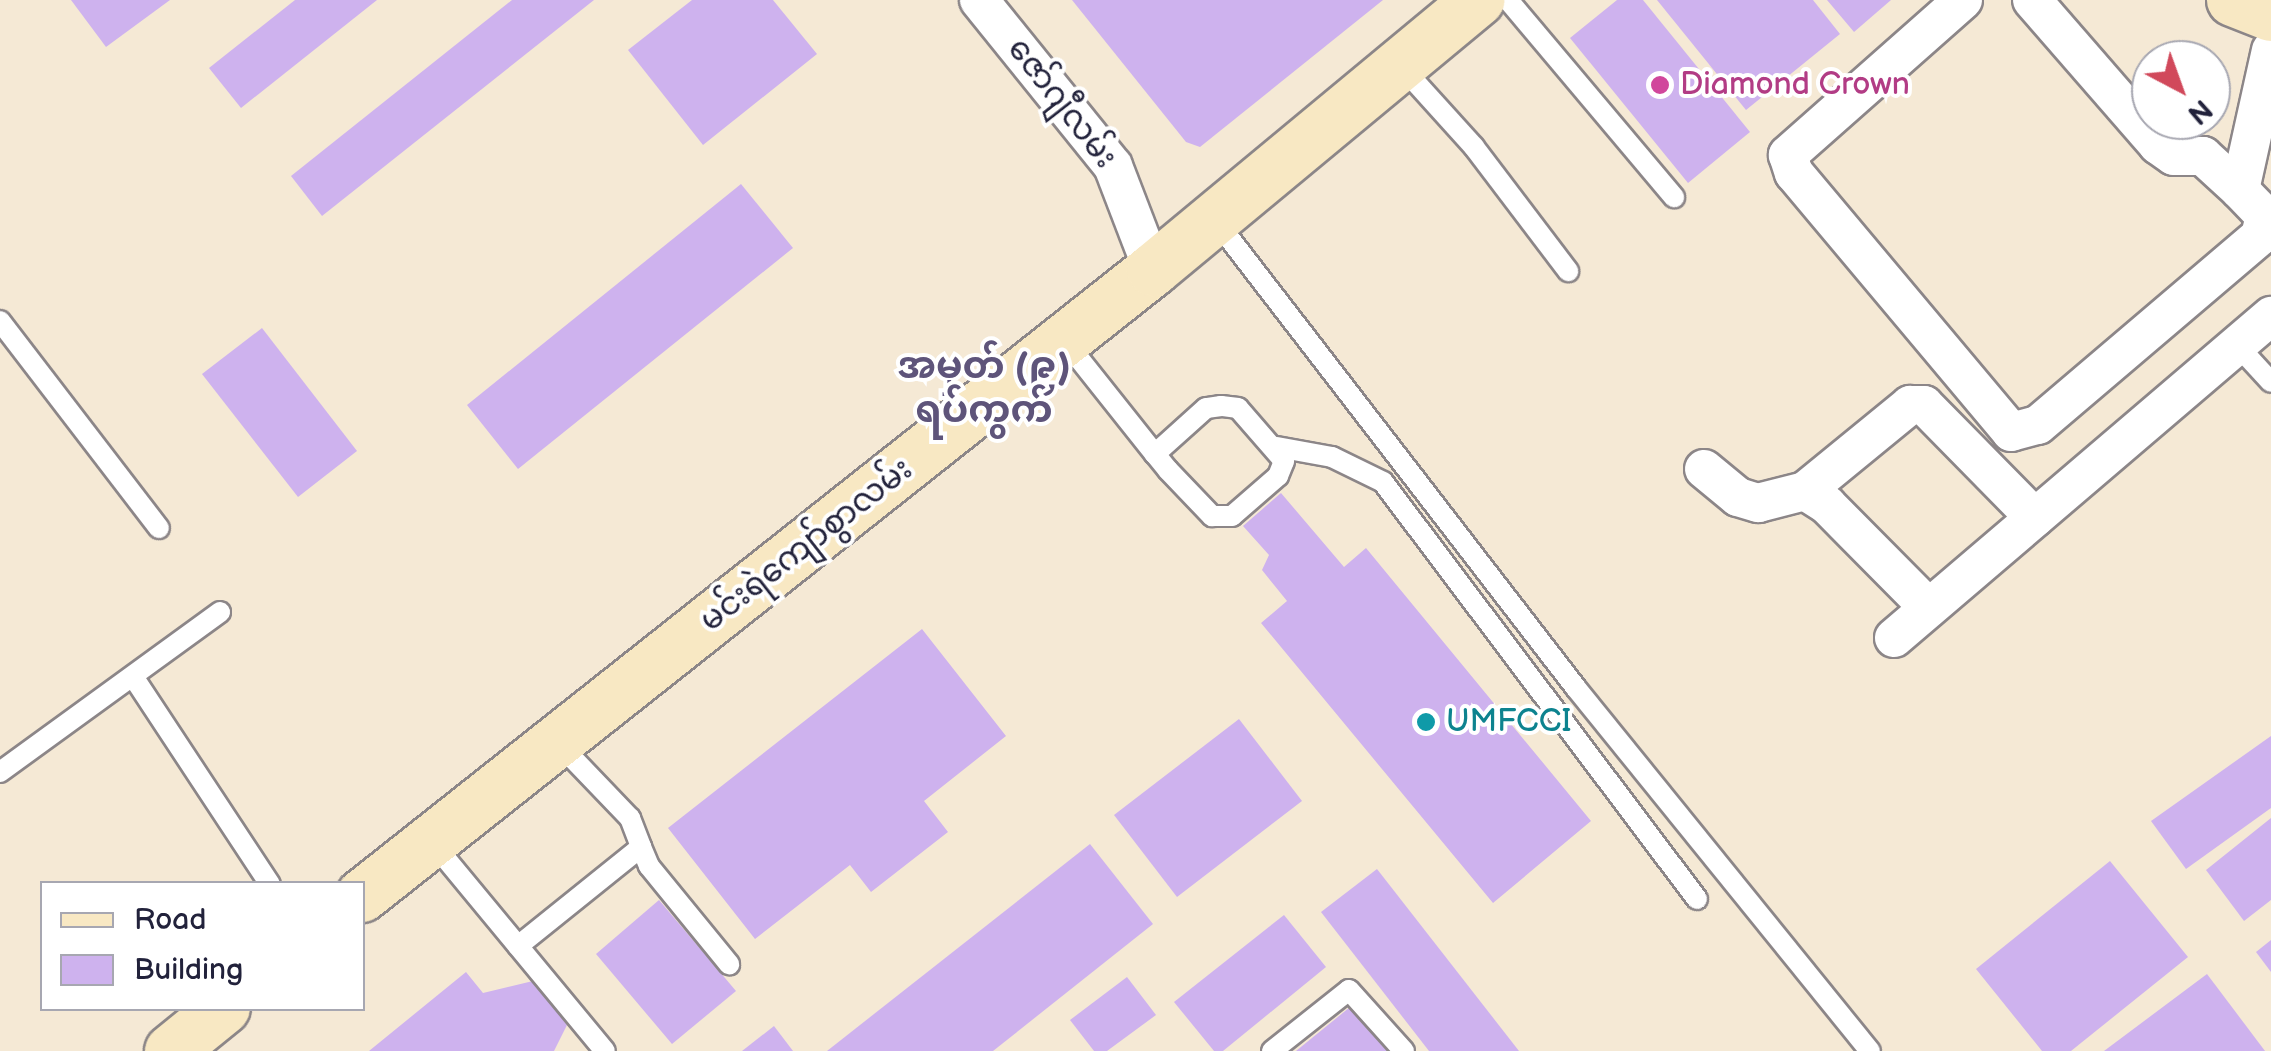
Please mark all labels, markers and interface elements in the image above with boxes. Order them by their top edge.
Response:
street label: ဇော်ဂျီလမ်း [998,31,1124,177]
north arrow [2131,40,2231,140]
place label: Diamond Crown [1680,66,1910,104]
marker: Diamond Crown [1649,74,1671,96]
text: N [2181,92,2218,131]
district label: အမှတ် (၉) ရပ်ကွက် [897,344,1071,434]
street label: မင်းရဲကျော်စွာလမ်း [693,451,921,641]
place label: UMFCCI [1446,703,1572,741]
marker: UMFCCI [1415,711,1437,733]
legend [40,881,365,1011]
text: Road [134,902,207,938]
text: Building [134,952,243,988]

